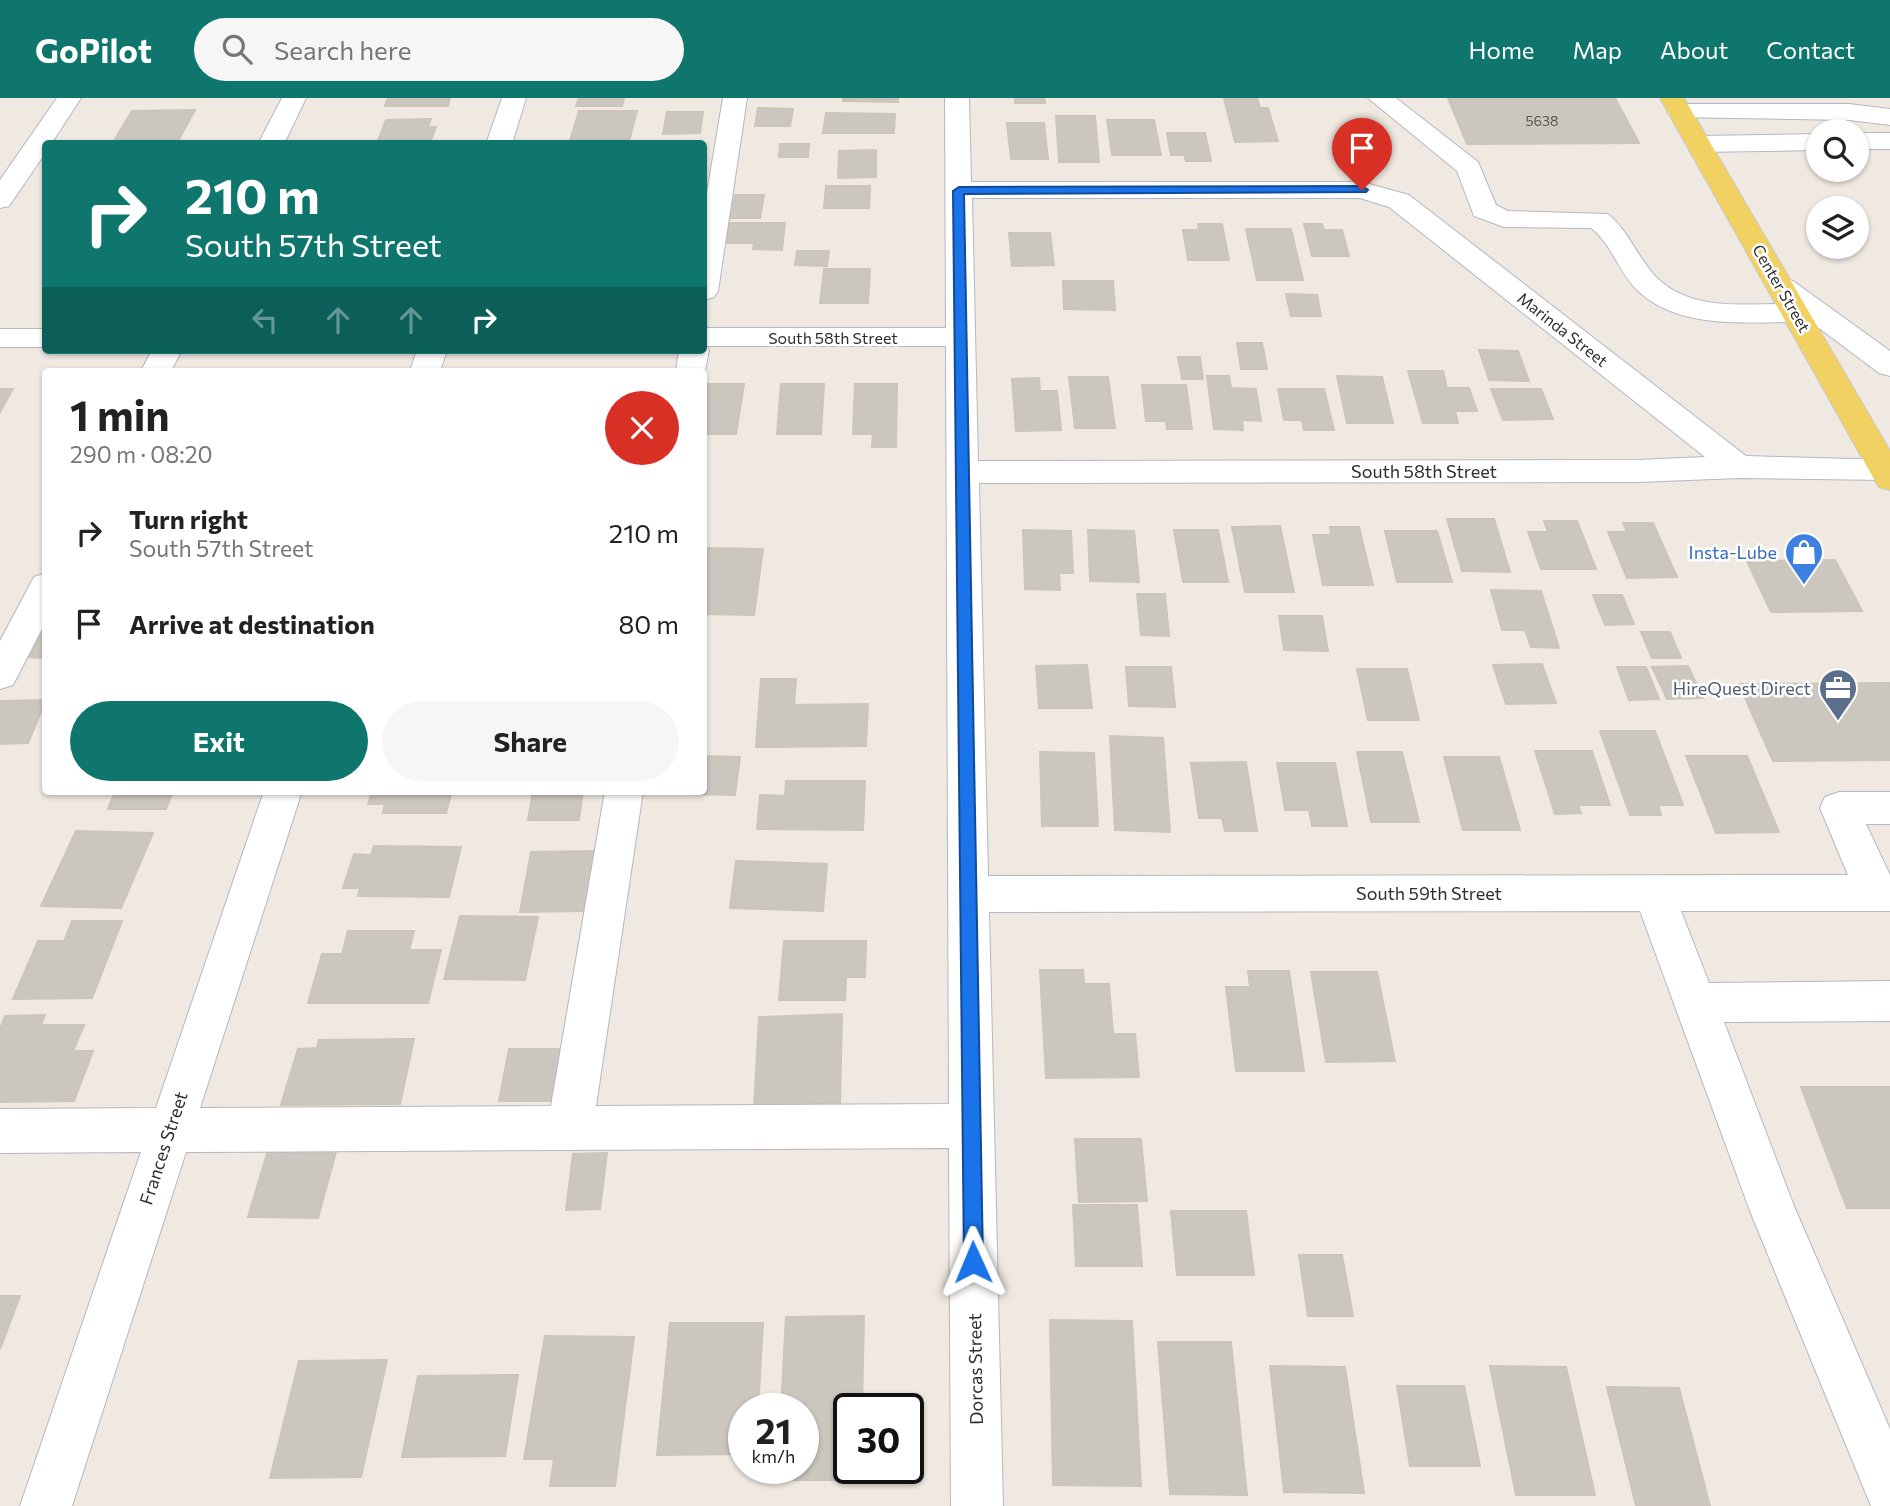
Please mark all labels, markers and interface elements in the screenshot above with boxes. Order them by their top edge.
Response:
search box [194,18,684,81]
text: GoPilot [35,29,152,70]
icon: search [218,30,256,68]
text: Search here [274,34,411,65]
text: Home [1469,35,1535,64]
text: Map [1573,35,1622,64]
text: About [1660,35,1728,64]
text: Contact [1766,35,1855,64]
house number: 5638 [1526,112,1559,129]
pin [1332,118,1392,190]
map controls [1806,119,1869,259]
button: search [1806,119,1869,182]
icon: arrive [1343,129,1381,167]
text: 210 m [185,164,320,224]
icon: right [70,168,161,259]
button: layers [1806,196,1869,259]
text: South 57th Street [185,224,442,264]
street label: Center Street [1749,241,1815,336]
street label: Marinda Street [1514,288,1612,370]
icon: left [246,301,284,339]
icon: ahead [319,301,357,339]
icon: ahead [392,301,430,339]
icon: right [465,301,503,339]
street label: South 58th Street [768,328,898,347]
text: 1 min [70,388,170,440]
button: close [605,391,679,465]
text: 290 m · 08:20 [70,440,212,468]
street label: South 58th Street [1351,460,1497,482]
text: Turn right [129,503,248,534]
icon: right [70,514,108,552]
text: 210 m [609,517,679,548]
shop icon: Insta-Lube [1783,531,1825,586]
text: South 57th Street [129,534,313,562]
place label: Insta-Lube [1689,541,1777,563]
icon: arrive [70,605,108,643]
text: Arrive at destination [129,608,375,639]
text: 80 m [619,608,679,639]
office icon: HireQuest Direct [1817,667,1859,722]
place label: HireQuest Direct [1673,677,1811,699]
button: Exit [70,701,368,781]
button: Share [382,701,679,781]
street label: South 59th Street [1356,882,1502,904]
street label: Frances Street [134,1089,192,1207]
position arrow [936,1225,1010,1299]
street label: Dorcas Street [963,1313,987,1425]
speed limit sign: 30 [833,1393,924,1484]
text: 21 [756,1408,791,1451]
text: km/h [752,1445,795,1467]

